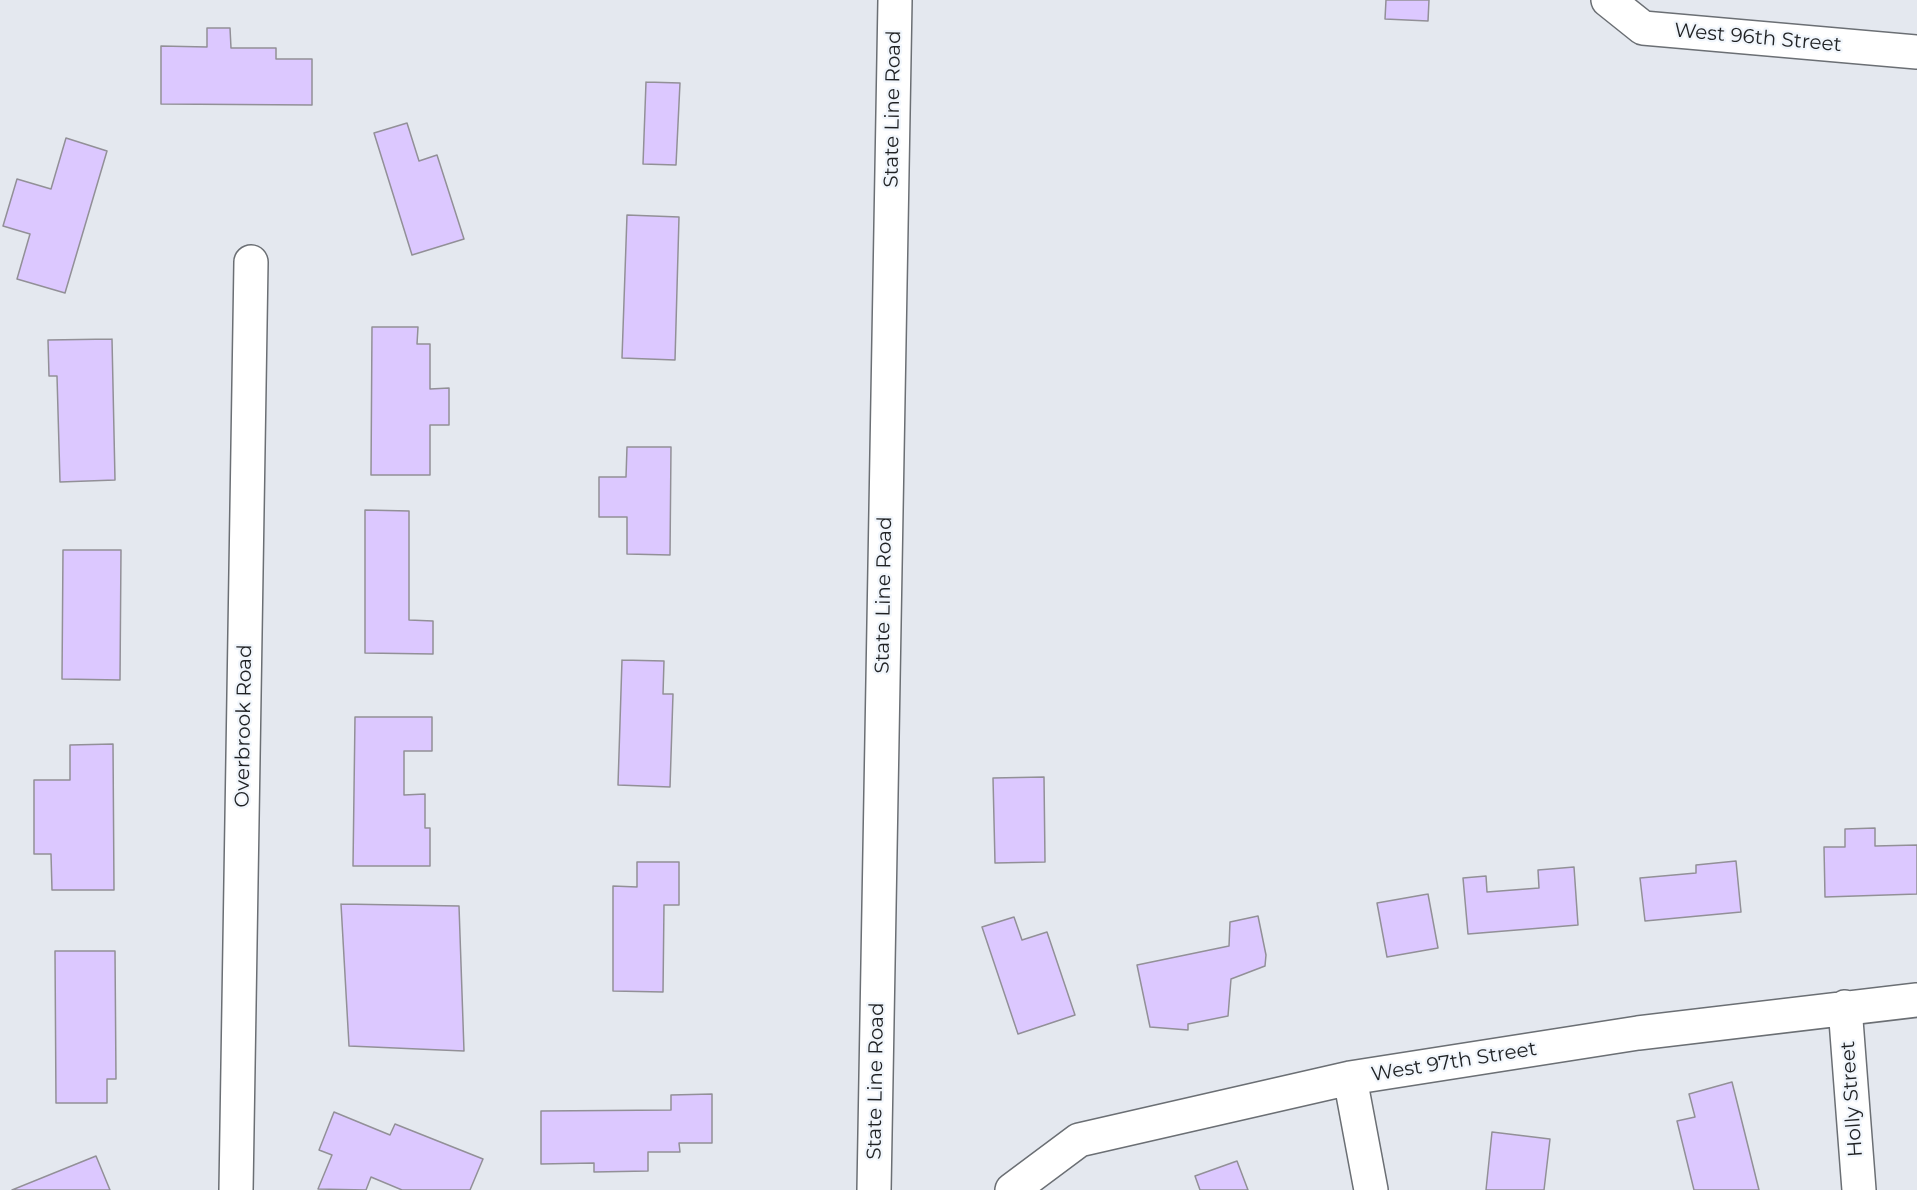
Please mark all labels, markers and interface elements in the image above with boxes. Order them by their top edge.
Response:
street label: West 96th Street [1673,19,1843,57]
street label: State Line Road [880,30,906,188]
street label: State Line Road [871,516,897,674]
street label: Overbrook Road [231,644,257,808]
street label: State Line Road [863,1002,889,1160]
street label: West 97th Street [1370,1037,1538,1087]
street label: Holly Street [1836,1040,1868,1158]

